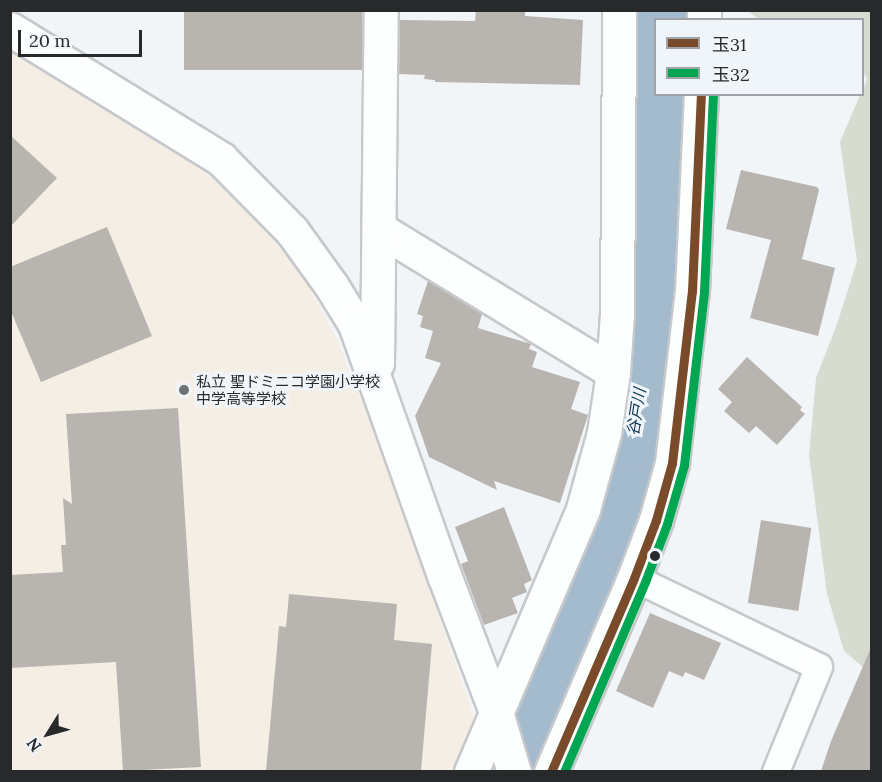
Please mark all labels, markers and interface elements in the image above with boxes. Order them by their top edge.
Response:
scale bar [21,18,146,56]
legend [654,18,864,96]
text: 20 m [29,29,71,52]
text: 玉31 [712,33,747,56]
text: 玉32 [712,63,750,86]
place label: 私立 聖ドミニコ学園小学校 中学高等学校 [196,372,380,407]
marker: 私立 聖ドミニコ学園小学校 中学高等学校 [177,383,191,397]
water label: 谷戸川 [623,387,649,437]
unlabelled marker [649,550,661,562]
north arrow [18,704,78,764]
text: N [22,734,45,756]

